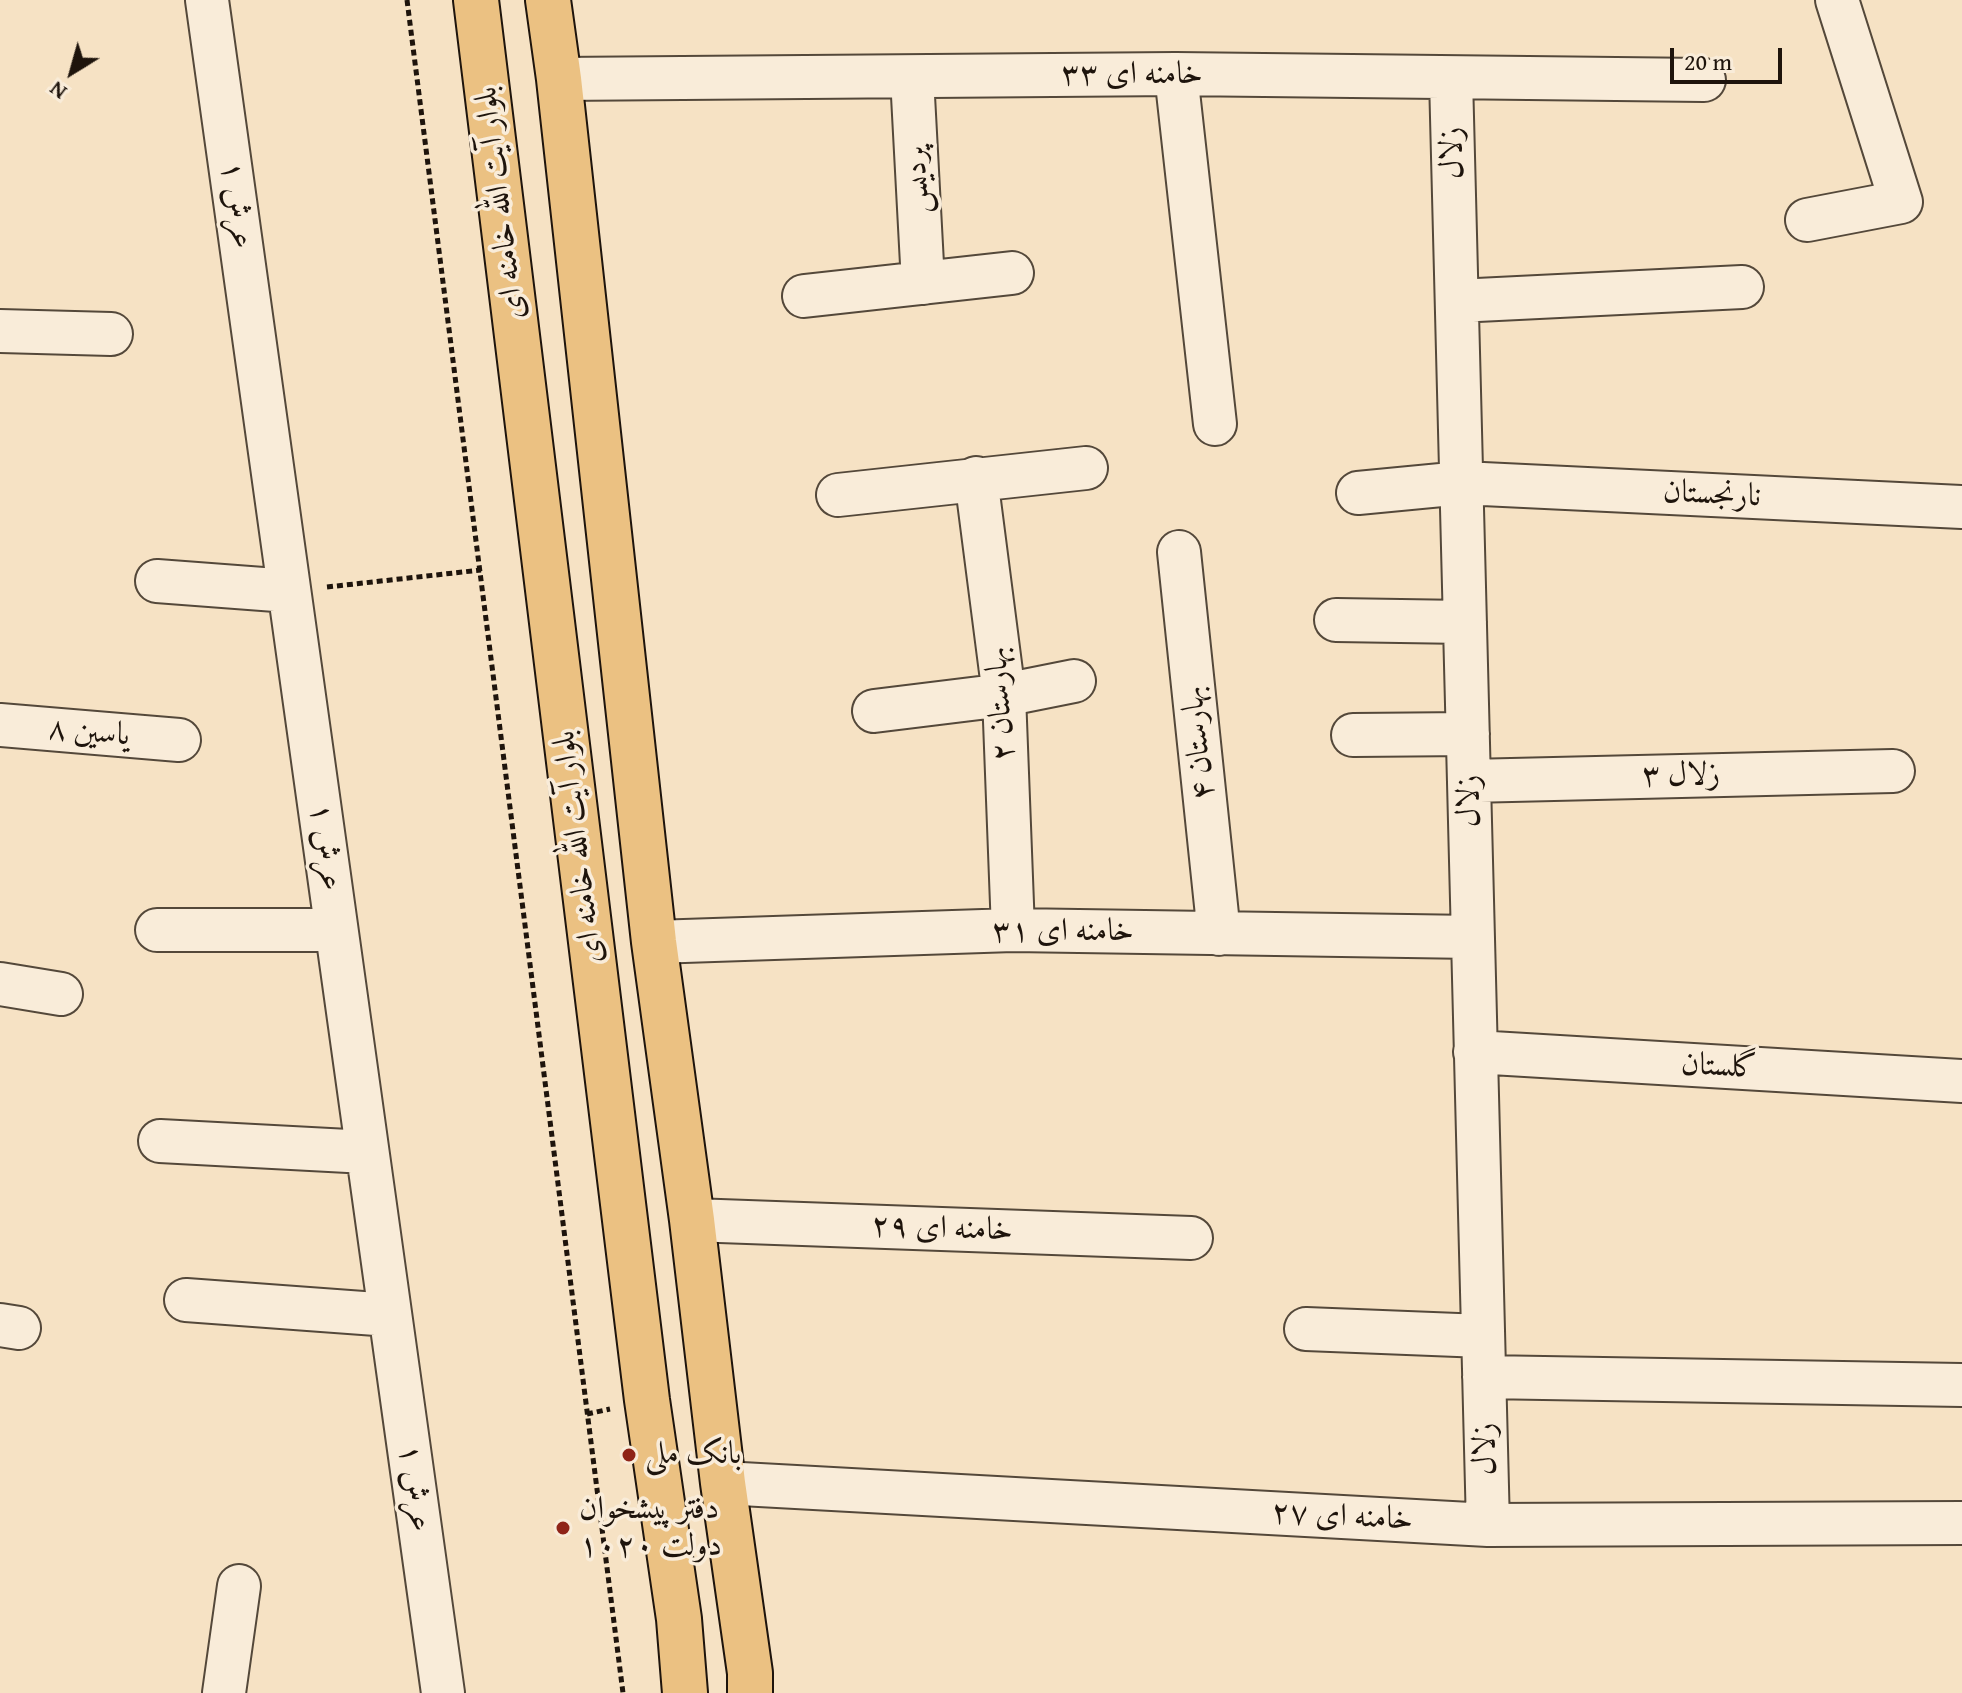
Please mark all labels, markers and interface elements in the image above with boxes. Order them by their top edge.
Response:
north arrow [32,32,112,112]
scale bar [1674,32,1786,82]
text: 20 m [1684,44,1732,79]
street label: خامنه ای ۳۳ [1061,56,1203,94]
text: N [42,74,73,108]
street label: بلوار آیت الله خامنه ای [468,84,534,322]
street label: زلال [1433,126,1473,180]
street label: پردیس [897,145,939,215]
street label: عرش ۱ [211,159,261,251]
street label: نارنجستان [1662,473,1762,517]
street label: بهارستان ۲ [978,646,1024,762]
street label: بهارستان ۴ [1174,684,1224,802]
street label: یاسین ۸ [47,710,131,756]
street label: بلوار آیت الله خامنه ای [546,728,612,966]
street label: ۳ زلال [1641,756,1721,796]
street label: زلال [1450,774,1490,828]
street label: عرش ۱ [300,801,350,893]
street label: خامنه ای ۳۱ [992,913,1134,951]
street label: گلستان [1680,1046,1758,1088]
street label: خامنه ای ۲۹ [870,1207,1014,1251]
street label: زلال [1466,1422,1506,1476]
place label: بانک ملی [645,1436,741,1474]
street label: عرش ۱ [389,1442,439,1534]
marker: بانک ملی [620,1446,638,1464]
place label: دفتر پیشخوان دولت ۱۰۲۰ [579,1491,722,1566]
street label: خامنه ای ۲۷ [1270,1494,1414,1540]
marker: دفتر پیشخوان دولت ۱۰۲۰ [554,1519,572,1537]

